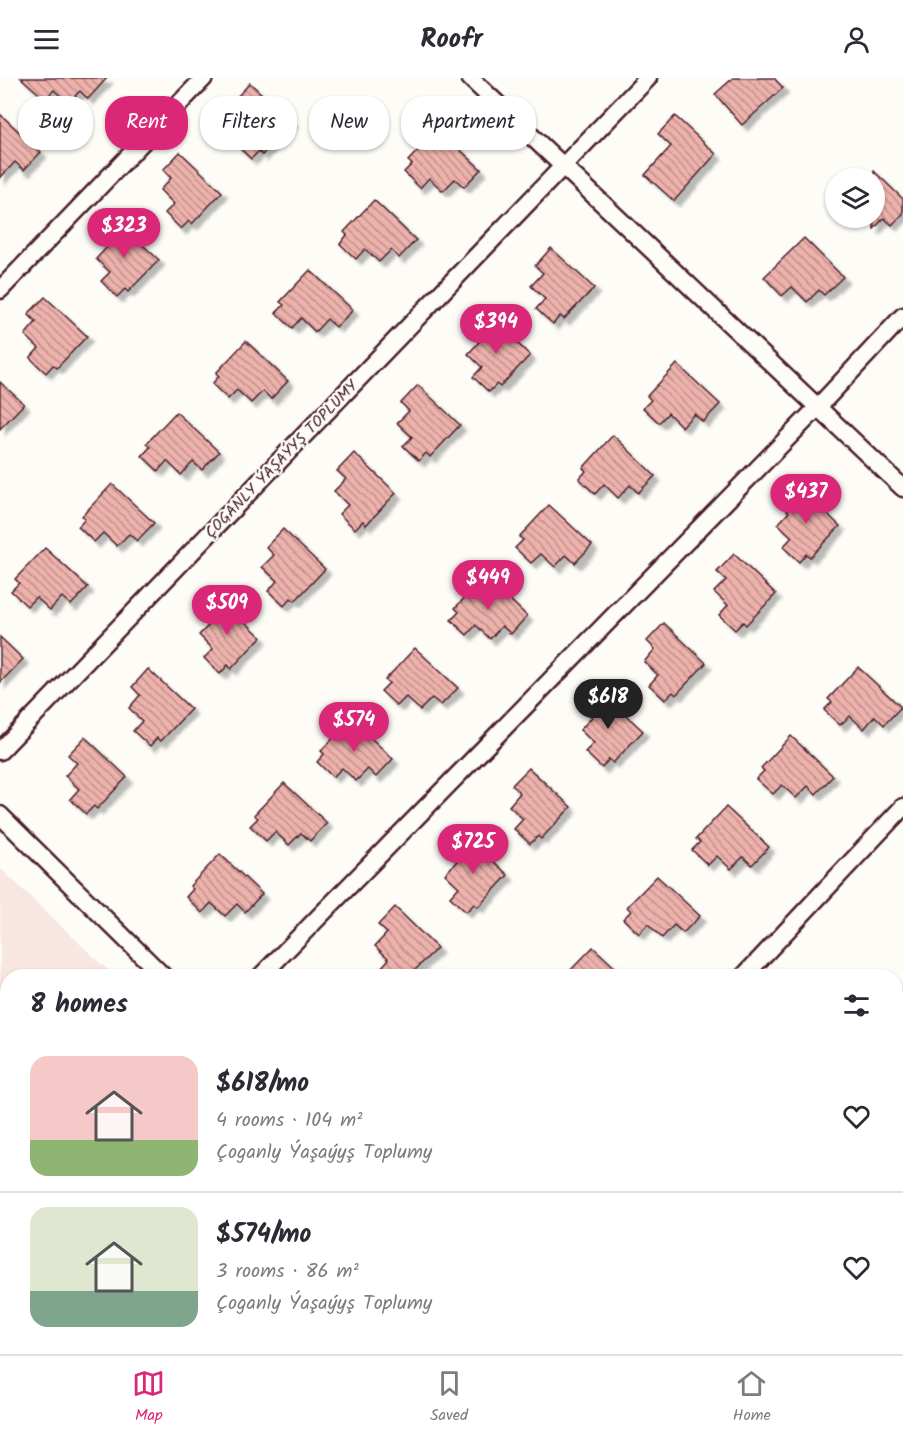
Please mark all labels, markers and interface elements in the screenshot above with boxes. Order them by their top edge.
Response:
text: Roofr [420,18,483,61]
icon: menu [30,23,63,56]
icon: person [840,23,873,56]
chip: Buy [18,96,93,150]
chip: Rent [105,96,188,150]
chip: Filters [200,96,297,150]
chip: New [309,96,389,150]
chip: Apartment [401,96,536,150]
map controls [825,168,885,228]
button: layers [825,168,885,228]
pin: $323 [88,208,160,259]
text: $323 [101,211,147,243]
pin: $394 [460,304,532,355]
text: $394 [474,307,518,339]
street label: ÇOGANLY ÝAŞAÝYŞ TOPLUMY [198,373,364,544]
pin: $437 [770,474,842,525]
text: $437 [784,477,828,509]
pin: $449 [452,560,524,611]
text: $449 [466,563,510,595]
pin: $509 [191,585,263,636]
text: $509 [206,588,248,620]
pin: $618 [572,679,644,730]
text: $618 [588,682,628,714]
pin: $574 [318,702,390,753]
text: $574 [333,705,375,737]
pin: $725 [437,824,509,875]
text: $725 [451,827,495,859]
text: 8 homes [30,984,128,1026]
icon: filters [840,989,873,1022]
text: $618/mo [216,1063,309,1105]
icon: home [78,1080,150,1152]
icon: heart [840,1100,873,1133]
text: 4 rooms · 104 m² [216,1105,362,1137]
text: Çoganly Ýaşaýyş Toplumy [216,1137,432,1169]
text: $574/mo [216,1214,311,1256]
icon: home [78,1231,150,1303]
icon: heart [840,1251,873,1284]
text: 3 rooms · 86 m² [216,1256,359,1288]
text: Çoganly Ýaşaýyş Toplumy [216,1288,432,1320]
tab: Map [132,1367,165,1428]
tab: Saved [430,1367,468,1428]
tab: Home [733,1367,771,1428]

